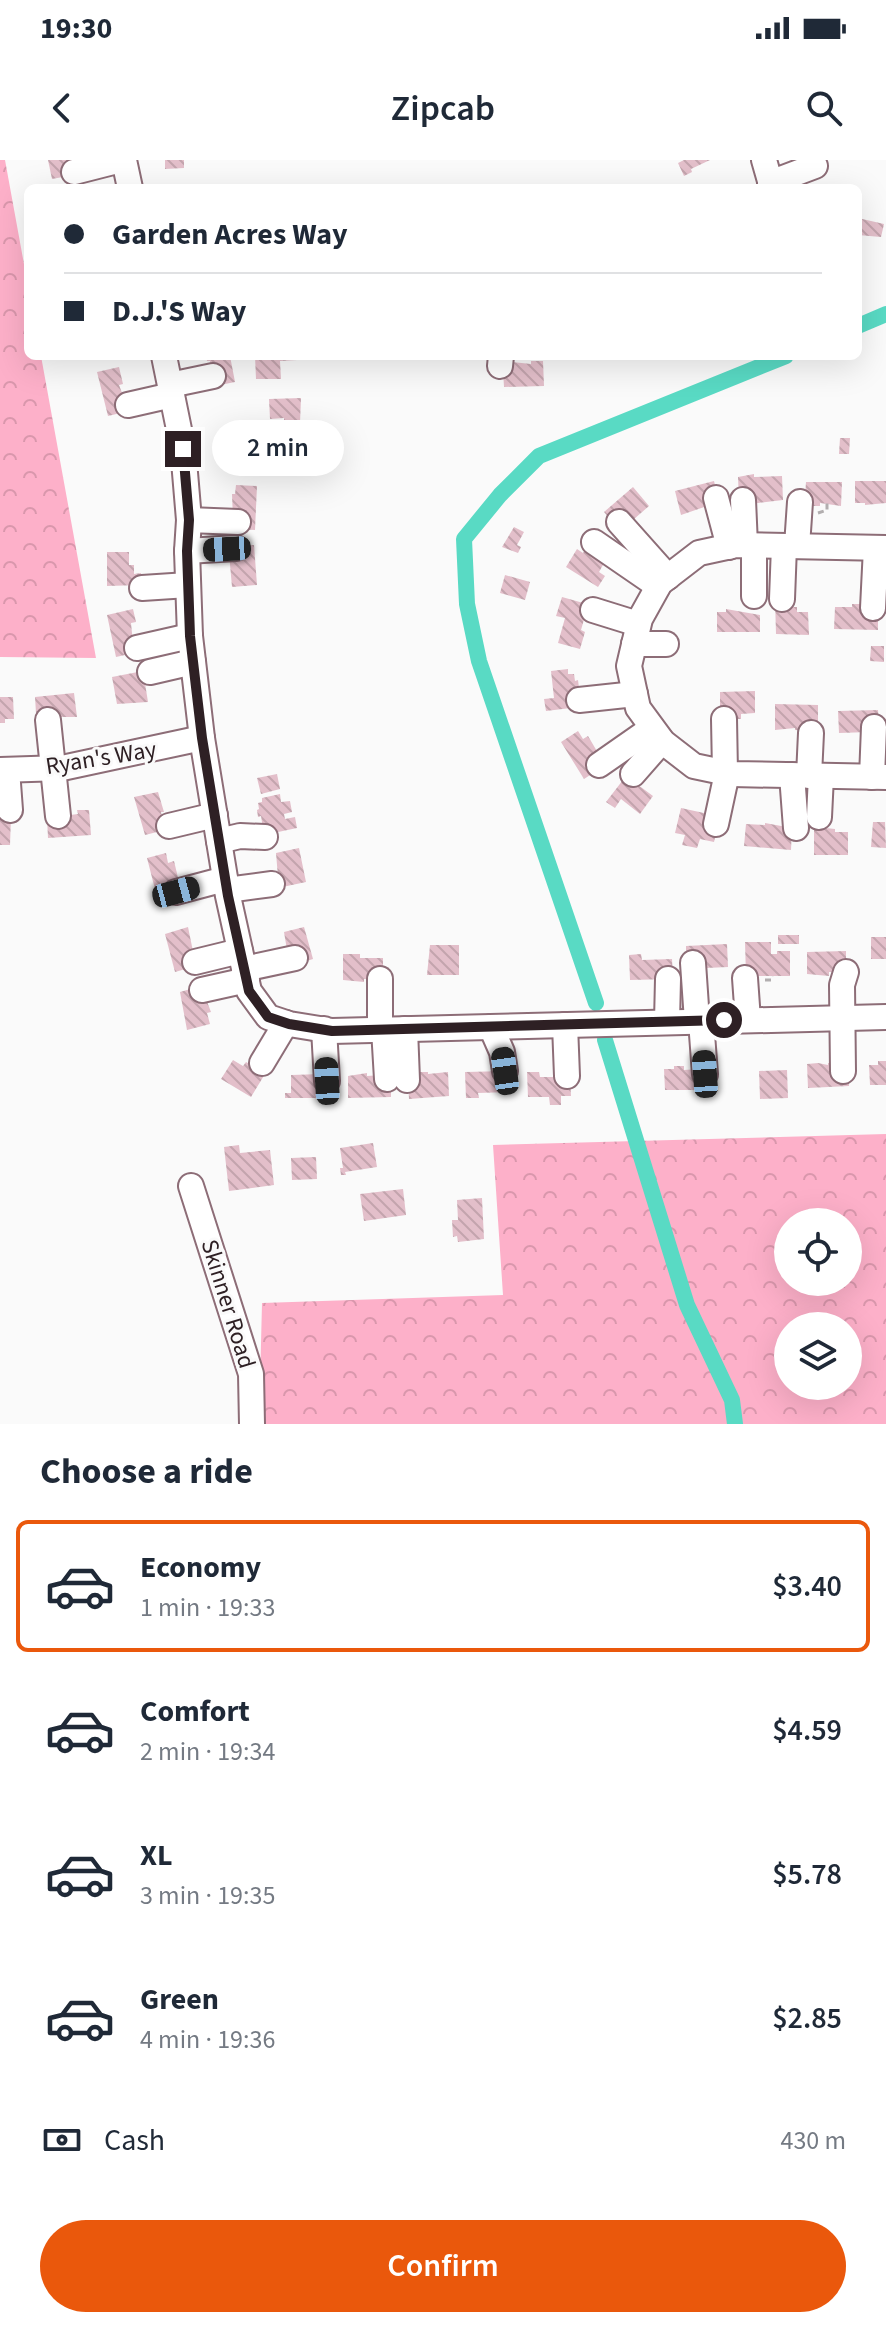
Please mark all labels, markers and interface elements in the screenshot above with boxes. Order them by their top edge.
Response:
text: 19:30 [40,7,112,50]
text: Zipcab [391,83,495,134]
icon: back [40,86,84,130]
icon: search [802,86,846,130]
text: Garden Acres Way [112,213,348,256]
text: D.J.'S Way [112,290,247,333]
callout: 2 min [211,421,343,477]
text: 2 min [247,429,309,466]
route end [165,431,201,467]
car [202,536,252,562]
street label: Ryan's Way [43,732,159,784]
car [150,874,202,910]
route start [706,1002,742,1038]
car [490,1046,520,1096]
car [691,1049,719,1099]
car [314,1056,340,1106]
map controls [774,1208,862,1400]
button: locate [774,1208,862,1296]
street label: Skinner Road [192,1235,264,1373]
button: layers [774,1312,862,1400]
text: Choose a ride [40,1446,253,1497]
text: Economy [140,1546,261,1589]
icon: car [44,1550,116,1622]
text: $3.40 [772,1565,842,1608]
text: 1 min · 19:33 [140,1589,275,1626]
text: Comfort [140,1690,250,1733]
icon: car [44,1694,116,1766]
text: $4.59 [772,1709,842,1752]
text: 2 min · 19:34 [140,1733,275,1770]
text: XL [140,1834,173,1877]
icon: car [44,1838,116,1910]
text: $5.78 [772,1853,842,1896]
text: 3 min · 19:35 [140,1877,275,1914]
text: Green [140,1978,219,2021]
icon: car [44,1982,116,2054]
text: $2.85 [772,1997,842,2040]
text: 4 min · 19:36 [140,2021,275,2058]
icon: cash [40,2118,84,2162]
text: Cash [104,2119,165,2162]
text: 430 m [780,2122,846,2159]
button: Confirm [40,2220,846,2312]

